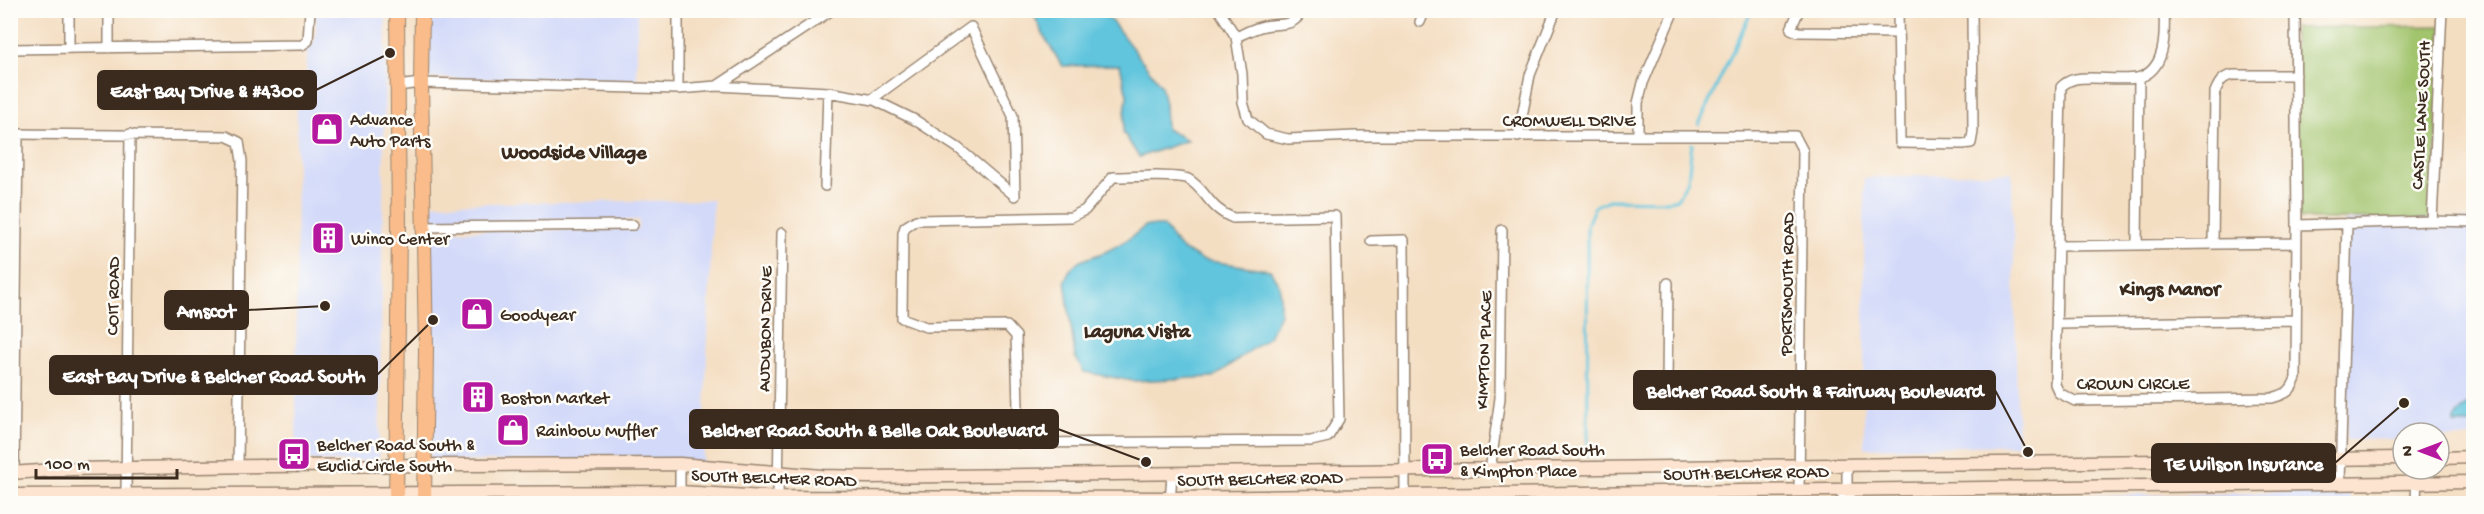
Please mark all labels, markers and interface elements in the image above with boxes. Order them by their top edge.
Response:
street label: CASTLE LANE SOUTH [2408,39,2437,190]
callout: East Bay Drive & #4300 [98,71,316,109]
text: East Bay Drive & #4300 [110,82,304,105]
shop icon: Advance Auto Parts [309,111,345,147]
place label: Advance Auto Parts [350,111,432,153]
street label: CROMWELL DRIVE [1502,112,1636,133]
district label: Woodside Village [500,143,647,166]
street label: PORTSMOUTH ROAD [1777,212,1800,357]
building icon: Winco Center [310,220,346,256]
place label: Winco Center [351,230,451,251]
street label: COIT ROAD [103,256,126,336]
street label: AUDUBON DRIVE [755,265,778,392]
district label: Kings Manor [2119,280,2222,303]
street label: KIMPTON PLACE [1473,290,1498,410]
callout: Amscot [165,291,248,329]
shop icon: Goodyear [459,296,495,332]
text: Amscot [176,302,237,325]
place label: Goodyear [500,306,577,327]
district label: Laguna Vista [1084,322,1191,345]
callout: East Bay Drive & Belcher Road South [50,356,377,394]
text: East Bay Drive & Belcher Road South [62,367,366,390]
callout: Belcher Road South & Fairway Boulevard [1634,371,1995,409]
street label: CROWN CIRCLE [2077,375,2190,396]
building icon: Boston Market [460,379,496,415]
text: Belcher Road South & Fairway Boulevard [1645,382,1986,405]
place label: Boston Market [500,389,611,410]
callout: Belcher Road South & Belle Oak Boulevard [690,410,1058,448]
shop icon: Rainbow Muffler [495,412,531,448]
text: Belcher Road South & Belle Oak Boulevard [701,421,1048,444]
north arrow [2391,421,2451,481]
place label: Rainbow Muffler [536,422,658,443]
bus stop icon: Belcher Road South & Euclid Circle South [276,436,312,472]
place label: Belcher Road South & Euclid Circle South [316,436,475,478]
bus stop icon: Belcher Road South & Kimpton Place [1419,441,1455,477]
place label: Belcher Road South & Kimpton Place [1459,441,1605,483]
scale bar [36,442,177,480]
callout: TE Wilson Insurance [2152,444,2335,482]
text: N [2400,445,2419,456]
text: 100 m [44,455,90,476]
text: TE Wilson Insurance [2163,455,2324,478]
street label: SOUTH BELCHER ROAD [1663,463,1829,486]
street label: SOUTH BELCHER ROAD [691,466,857,493]
street label: SOUTH BELCHER ROAD [1177,469,1343,492]

